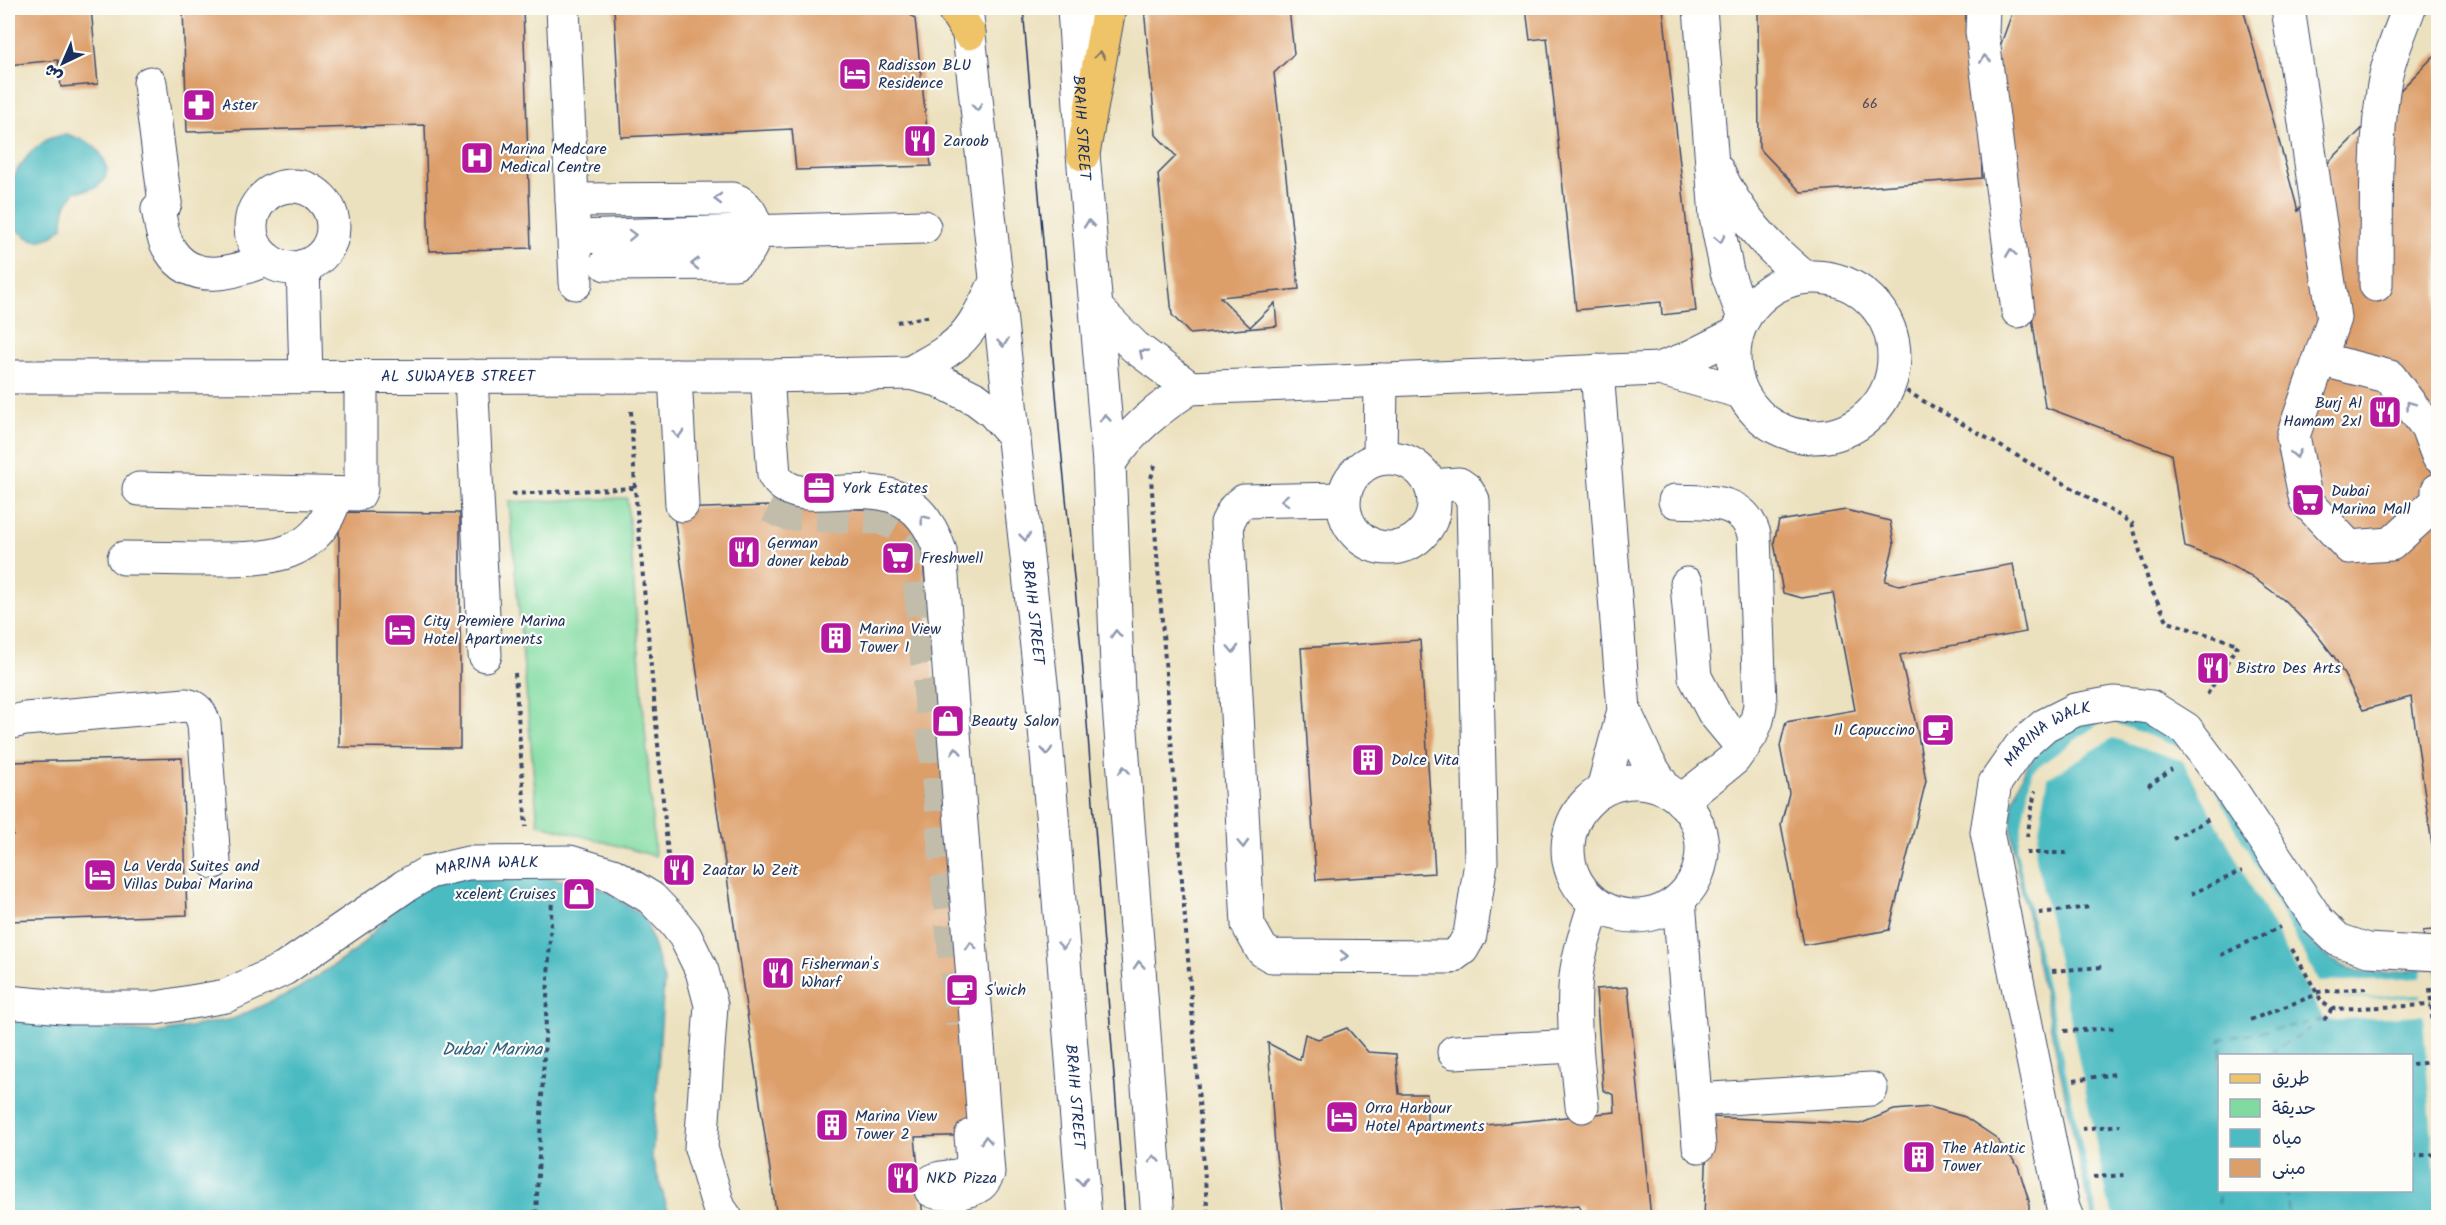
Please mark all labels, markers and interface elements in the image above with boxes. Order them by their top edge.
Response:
north arrow [33,33,93,93]
one-way arrow [1094,50,1106,59]
place label: Radisson BLU Residence [878,53,971,96]
one-way arrow [1980,55,1992,64]
hotel icon: Radisson BLU Residence [837,56,873,92]
text: ش [39,58,69,88]
street label: BRAIH STREET [1066,75,1098,183]
pharmacy icon: Aster [181,87,217,123]
place label: Aster [222,93,259,118]
house number: 66 [1862,93,1878,115]
one-way arrow [970,103,983,112]
restaurant icon: Zaroob [902,123,938,159]
place label: Zaroob [943,129,989,154]
place label: Marina Medcare Medical Centre [500,137,607,180]
hospital icon: Marina Medcare Medical Centre [459,140,495,176]
one-way arrow [713,193,722,205]
one-way arrow [1083,219,1096,228]
one-way arrow [628,229,637,241]
one-way arrow [1713,235,1725,244]
one-way arrow [2005,248,2017,257]
one-way arrow [691,258,700,270]
one-way arrow [996,338,1009,348]
one-way arrow [1138,349,1149,360]
street label: AL SUWAYEB STREET [381,364,537,389]
place label: Burj Al Hamam 2x1 [2283,391,2362,434]
restaurant icon: Burj Al Hamam 2x1 [2367,394,2403,430]
one-way arrow [2407,400,2418,411]
one-way arrow [1099,413,1112,422]
one-way arrow [671,430,684,439]
one-way arrow [2289,449,2302,459]
office icon: York Estates [801,470,837,506]
place label: York Estates [842,476,928,501]
place label: Dubai Marina Mall [2331,479,2411,522]
supermarket icon: Dubai Marina Mall [2290,482,2326,518]
one-way arrow [1280,494,1289,507]
one-way arrow [920,515,931,526]
place label: German doner kebab [767,531,849,574]
one-way arrow [1018,532,1031,541]
restaurant icon: German doner kebab [726,534,762,570]
supermarket icon: Freshwell [880,540,916,576]
place label: Freshwell [921,546,983,571]
street label: BRAIH STREET [1015,559,1052,667]
place label: City Premiere Marina Hotel Apartments [423,609,566,652]
hotel icon: City Premiere Marina Hotel Apartments [382,612,418,648]
place label: Marina View Tower 1 [859,617,941,660]
building icon: Marina View Tower 1 [818,620,854,656]
one-way arrow [1109,629,1122,638]
one-way arrow [1226,644,1239,653]
restaurant icon: Bistro Des Arts [2195,650,2231,686]
place label: Bistro Des Arts [2236,656,2341,681]
street label: MARINA WALK [1997,695,2093,772]
shop icon: Beauty Salon [930,703,966,739]
place label: Beauty Salon [971,709,1059,734]
cafe icon: Il Capuccino [1920,712,1956,748]
place label: Il Capuccino [1833,718,1915,743]
building icon: Dolce Vita [1350,742,1386,778]
one-way arrow [1040,746,1053,755]
one-way arrow [949,747,962,756]
place label: Dolce Vita [1391,748,1459,773]
one-way arrow [1118,766,1131,775]
one-way arrow [1237,839,1250,848]
street label: MARINA WALK [432,850,539,883]
restaurant icon: Zaatar W Zeit [661,852,697,888]
place label: La Verda Suites and Villas Dubai Marina [123,854,260,897]
hotel icon: La Verda Suites and Villas Dubai Marina [82,857,118,893]
place label: Zaatar W Zeit [702,858,799,883]
shop icon: xcelent Cruises [561,876,597,912]
place label: xcelent Cruises [454,882,556,907]
one-way arrow [965,941,978,950]
one-way arrow [1056,941,1069,950]
one-way arrow [1340,950,1349,962]
place label: Fisherman's Wharf [801,952,879,995]
restaurant icon: Fisherman's Wharf [760,955,796,991]
one-way arrow [1133,960,1146,969]
cafe icon: S'wich [944,972,980,1008]
place label: S'wich [985,978,1026,1003]
water label: Dubai Marina [442,1036,544,1065]
street label: BRAIH STREET [1058,1043,1092,1151]
legend [2218,1054,2413,1192]
text: طريق [2272,1065,2310,1094]
text: حديقة [2272,1095,2316,1124]
place label: Orra Harbour Hotel Apartments [1365,1096,1485,1139]
hotel icon: Orra Harbour Hotel Apartments [1324,1099,1360,1135]
place label: Marina View Tower 2 [855,1104,937,1147]
building icon: Marina View Tower 2 [814,1107,850,1143]
text: مياه [2272,1125,2302,1154]
one-way arrow [980,1136,993,1145]
place label: The Atlantic Tower [1942,1136,2026,1179]
building icon: The Atlantic Tower [1901,1139,1937,1175]
one-way arrow [1148,1155,1161,1164]
text: مبنى [2272,1155,2306,1184]
restaurant icon: NKD Pizza [885,1160,921,1196]
place label: NKD Pizza [926,1166,997,1191]
one-way arrow [1075,1177,1088,1186]

